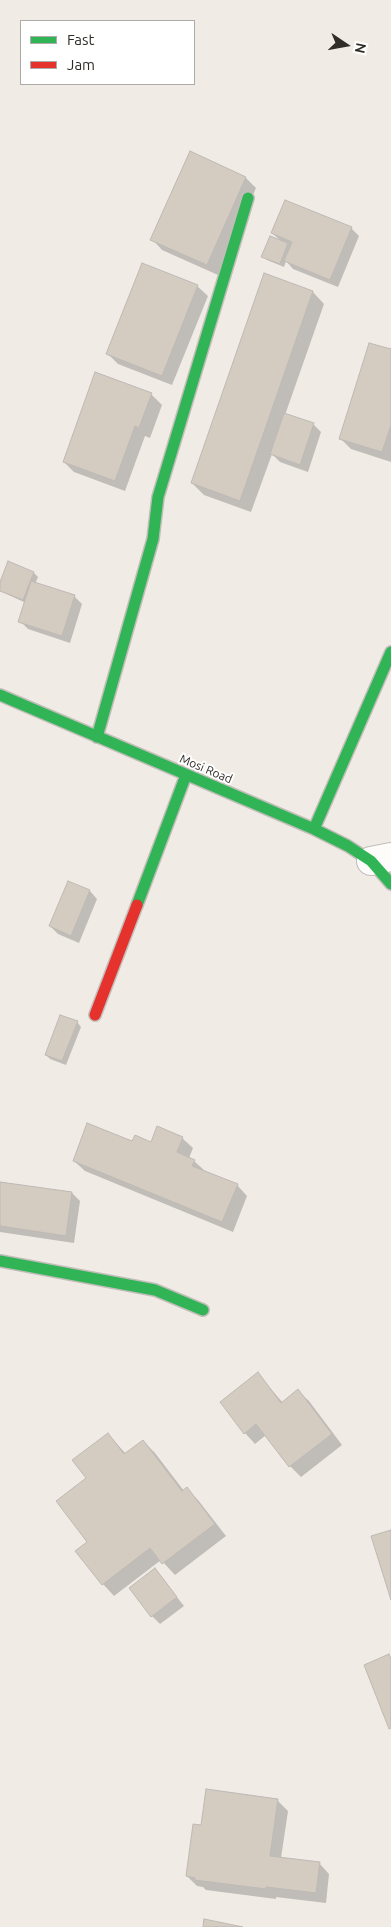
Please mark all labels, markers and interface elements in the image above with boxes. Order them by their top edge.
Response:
legend [20,20,195,85]
north arrow [321,20,371,70]
text: Fast [67,31,94,48]
text: N [352,41,370,55]
text: Jam [67,56,95,73]
street label: Mosi Road [177,751,235,787]

